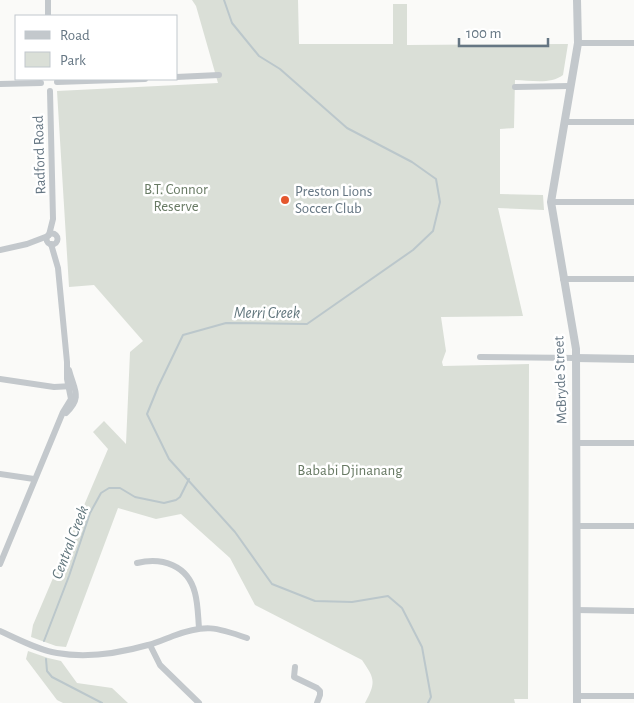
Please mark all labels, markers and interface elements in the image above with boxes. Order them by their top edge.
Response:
legend [15,15,178,80]
scale bar [459,15,548,47]
text: 100 m [466,26,501,41]
text: Road [60,28,90,43]
text: Park [60,53,86,68]
street label: Radford Road [31,115,48,195]
park label: B.T. Connor Reserve [144,182,208,214]
place label: Preston Lions Soccer Club [295,184,372,216]
marker: Preston Lions Soccer Club [279,194,291,206]
water label: Merri Creek [234,305,300,321]
street label: McBryde Street [551,335,570,424]
park label: Bababi Djinanang [297,463,403,478]
water label: Central Creek [49,503,91,581]

